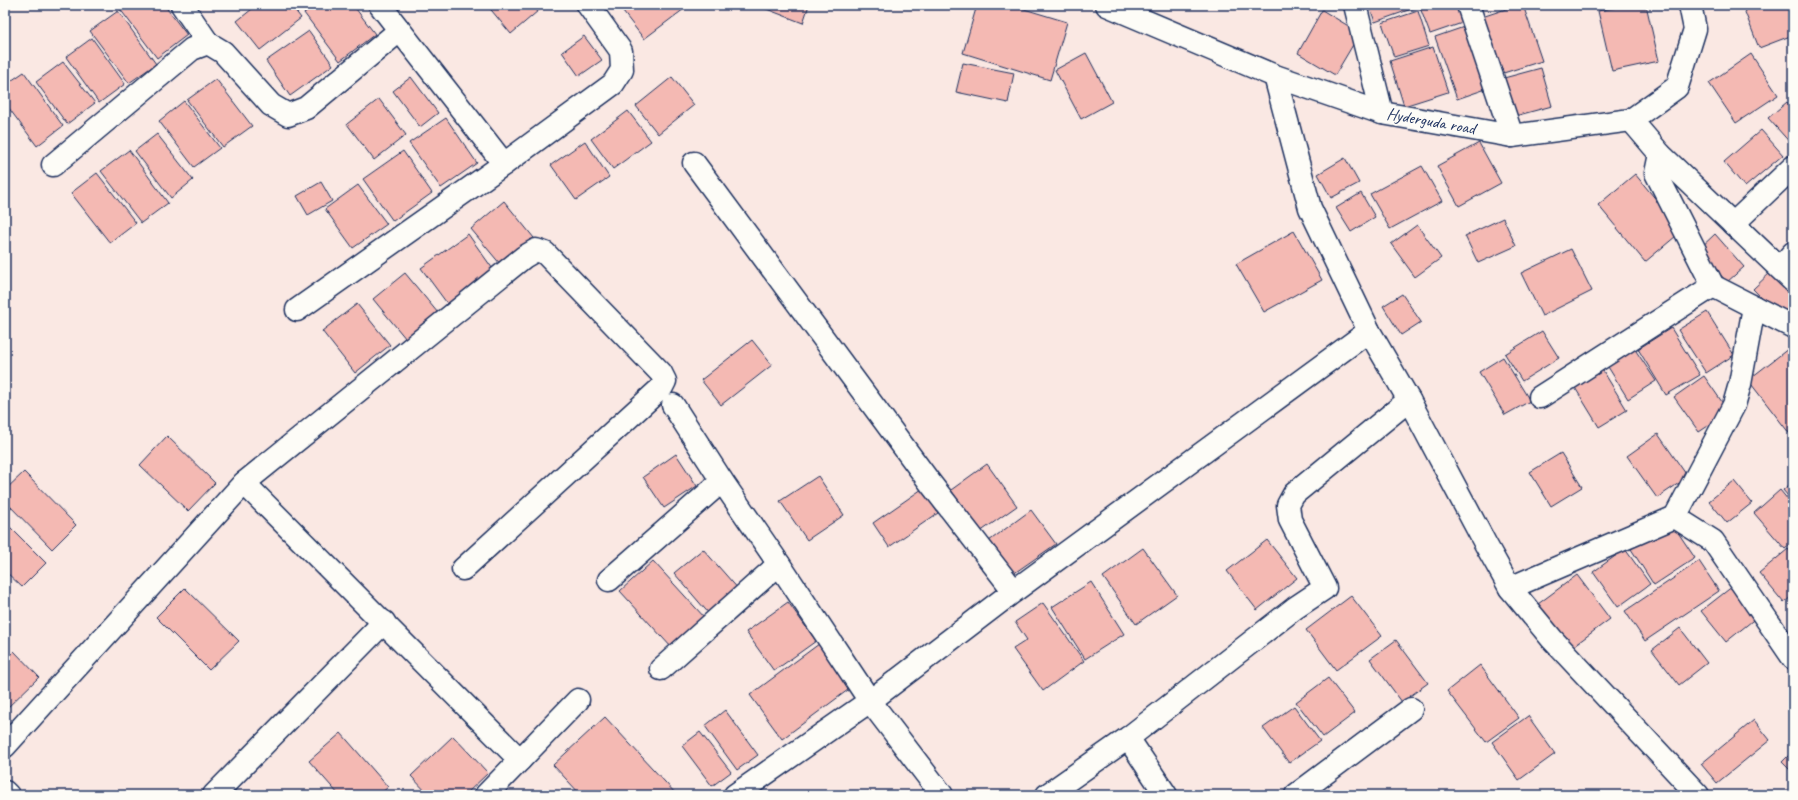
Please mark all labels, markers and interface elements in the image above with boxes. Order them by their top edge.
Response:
street label: Hyderguda road [1385,103,1479,140]

